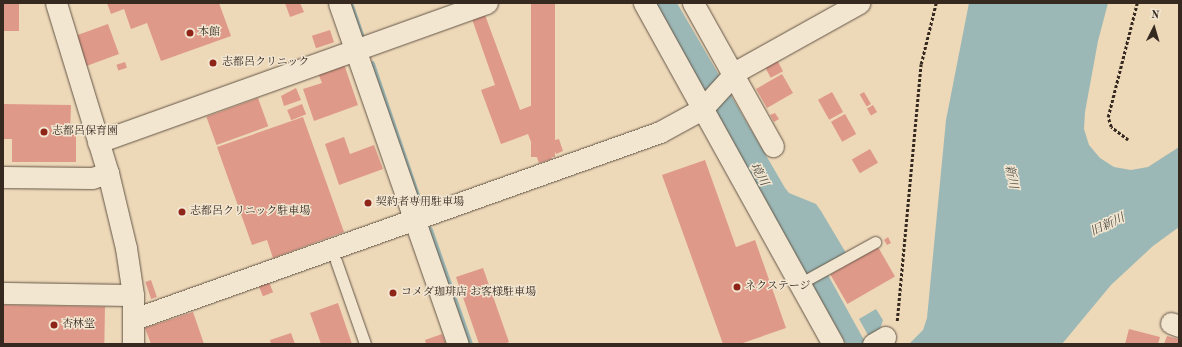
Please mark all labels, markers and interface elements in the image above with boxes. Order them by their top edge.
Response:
north arrow [1134,8,1174,48]
text: N [1150,10,1160,21]
place label: 本館 [198,26,220,40]
marker: 本館 [185,28,195,38]
place label: 志都呂クリニック [222,56,310,70]
marker: 志都呂クリニック [207,57,219,69]
place label: 志都呂保育園 [52,125,118,139]
marker: 志都呂保育園 [39,127,49,137]
water label: 境川 [746,161,770,189]
water label: 新川 [1001,164,1019,190]
place label: 契約者専用駐車場 [376,196,464,210]
marker: 契約者専用駐車場 [363,198,373,208]
place label: 志都呂クリニック駐車場 [190,205,311,219]
marker: 志都呂クリニック駐車場 [177,207,187,217]
water label: 旧新川 [1089,212,1127,240]
place label: ネクステージ [745,280,811,294]
marker: ネクステージ [732,282,742,292]
place label: コメダ珈琲店 お客様駐車場 [401,286,536,300]
marker: コメダ珈琲店 お客様駐車場 [388,288,398,298]
place label: 杏林堂 [62,318,95,332]
marker: 杏林堂 [49,320,59,330]

